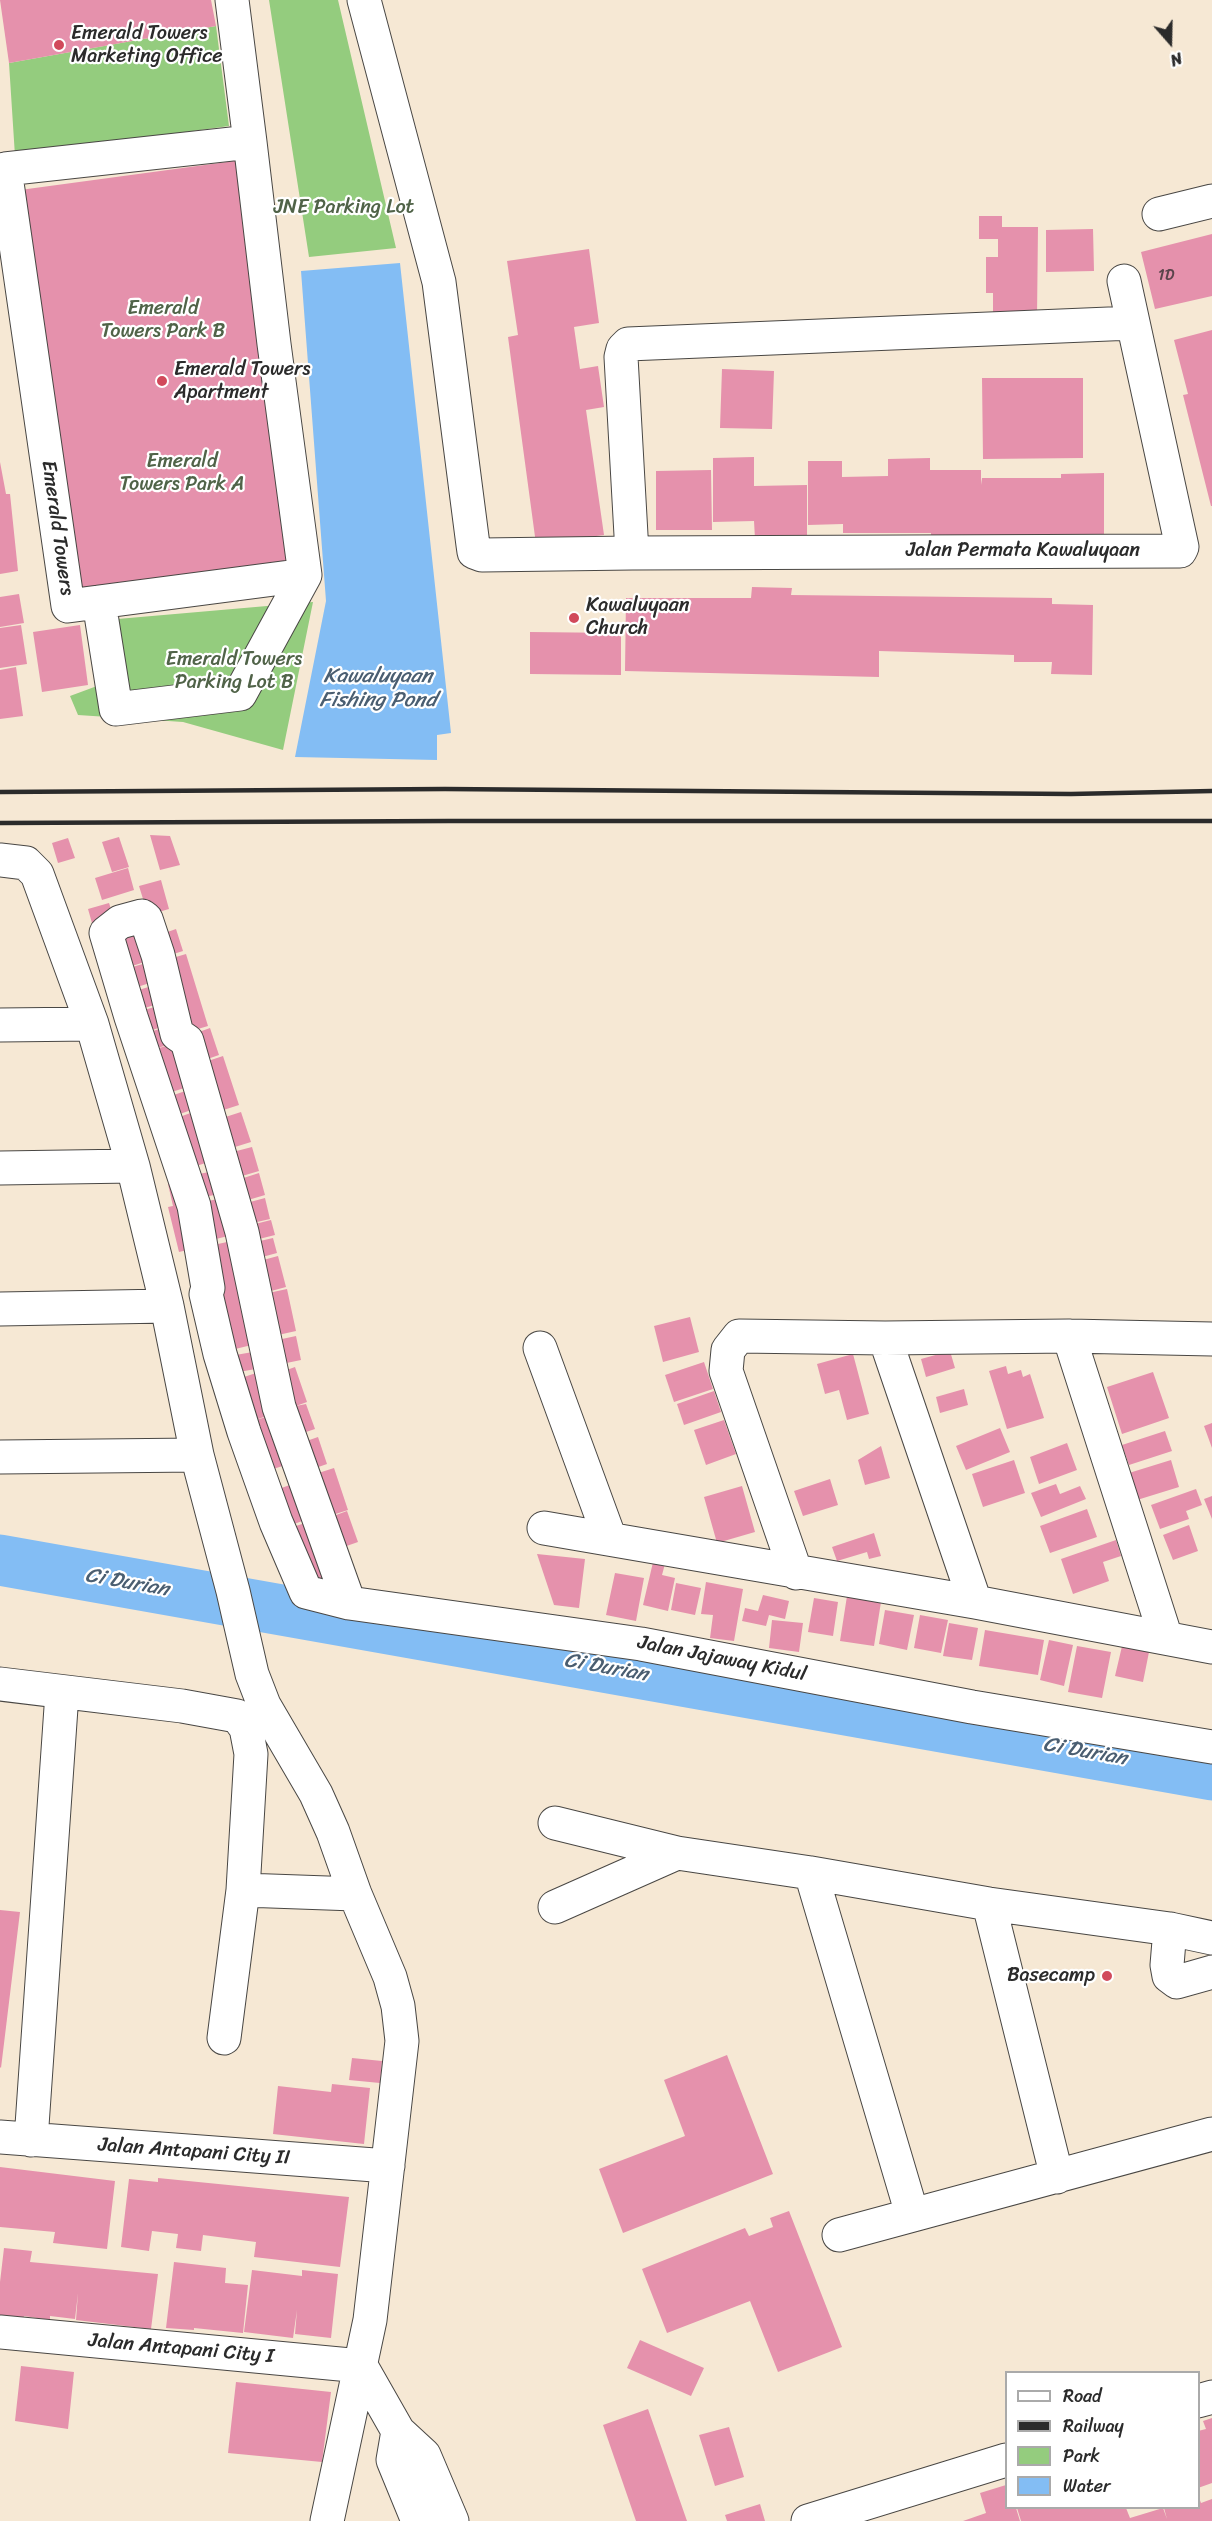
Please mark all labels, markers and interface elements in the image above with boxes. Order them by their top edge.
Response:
north arrow [1140,12,1200,72]
place label: Emerald Towers Marketing Office [71,22,223,69]
marker: Emerald Towers Marketing Office [52,38,66,52]
text: N [1166,44,1186,75]
park label: JNE Parking Lot [274,196,414,220]
house number: 1D [1158,266,1174,286]
park label: Emerald Towers Park B [101,297,225,344]
place label: Emerald Towers Apartment [174,358,310,405]
marker: Emerald Towers Apartment [155,374,169,388]
park label: Emerald Towers Park A [120,450,244,497]
street label: Emerald Towers [36,459,78,597]
street label: Jalan Permata Kawaluyaan [906,539,1140,563]
place label: Kawaluyaan Church [586,594,690,641]
marker: Kawaluyaan Church [567,611,581,625]
park label: Emerald Towers Parking Lot B [166,648,302,695]
water label: Kawaluyaan Fishing Pond [320,664,436,714]
water label: Ci Durian [83,1563,171,1603]
street label: Jalan Jajaway Kidul [636,1631,808,1687]
water label: Ci Durian [562,1648,650,1688]
water label: Ci Durian [1041,1732,1129,1772]
place label: Basecamp [1007,1964,1095,1988]
marker: Basecamp [1100,1969,1114,1983]
street label: Jalan Antapani City II [97,2133,291,2171]
street label: Jalan Antapani City I [87,2329,275,2369]
legend [1005,2371,1200,2509]
text: Road [1063,2380,1102,2412]
text: Railway [1063,2410,1124,2442]
text: Park [1063,2440,1100,2472]
text: Water [1063,2470,1110,2502]

